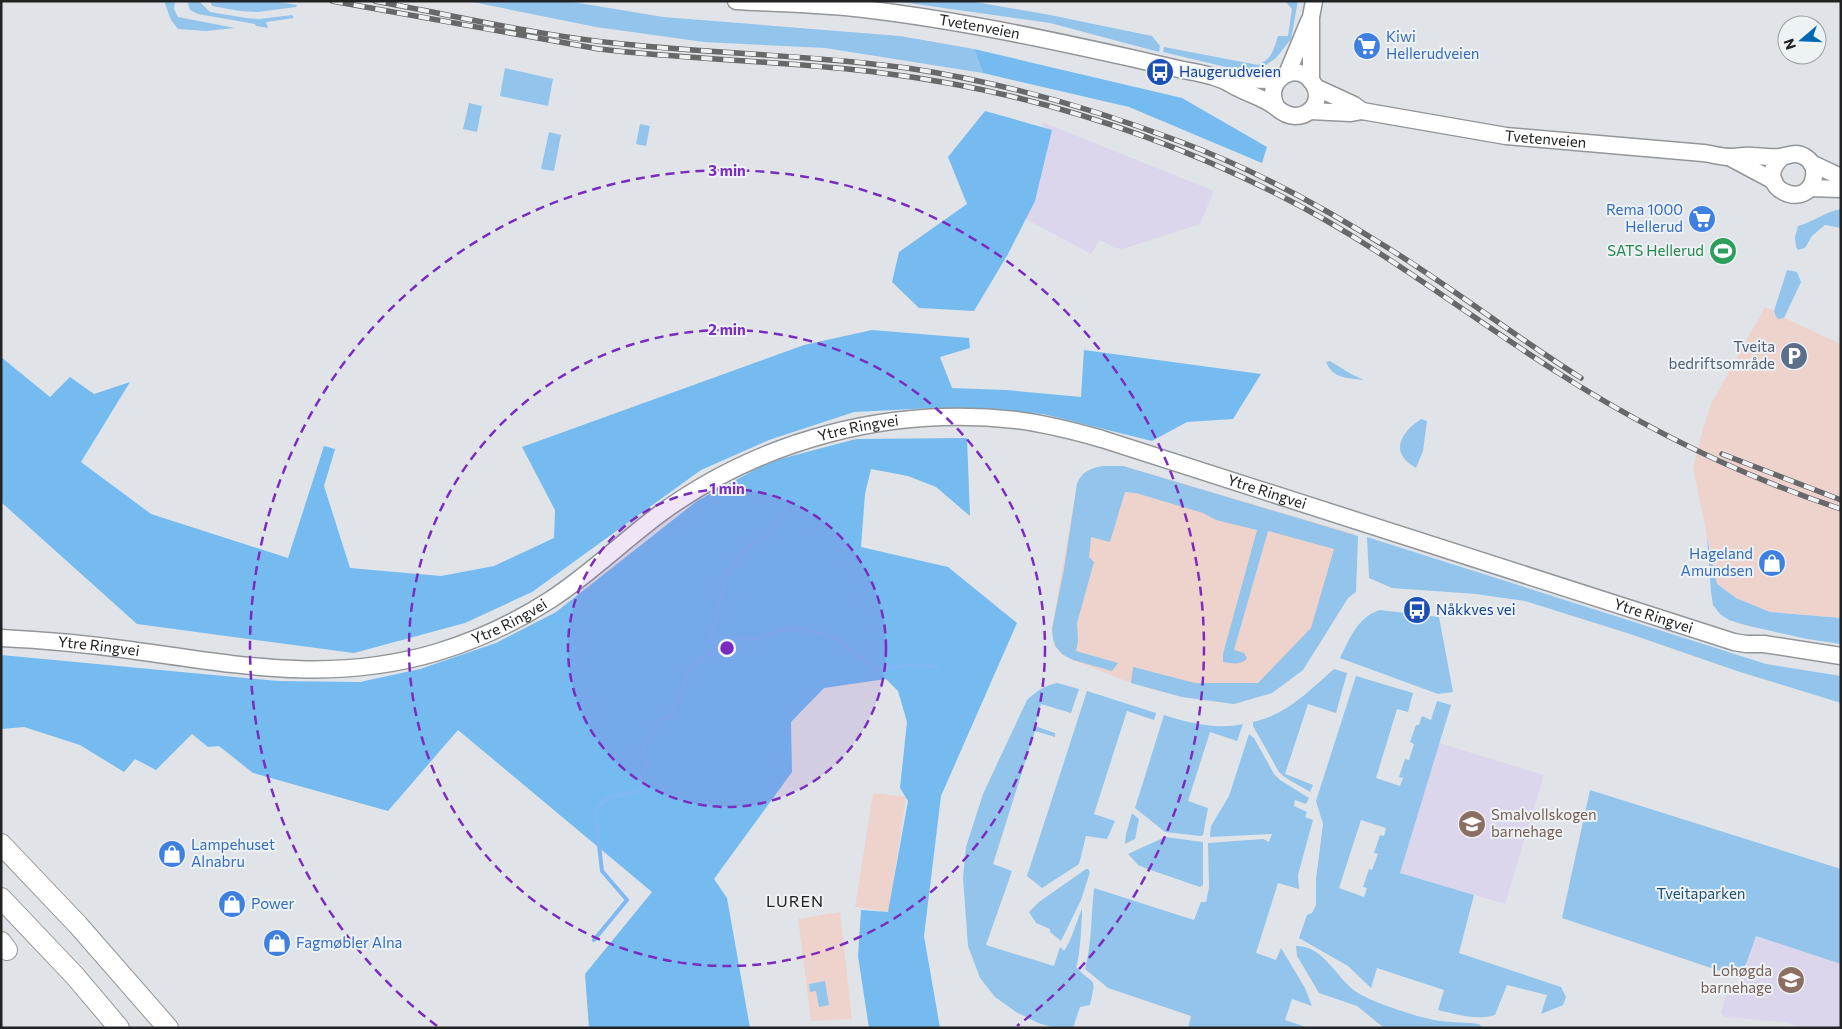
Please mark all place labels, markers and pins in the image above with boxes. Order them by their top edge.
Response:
place label: Kiwi Hellerudveien [1386,27,1479,62]
supermarket icon: Kiwi Hellerudveien [1352,31,1382,61]
bus stop icon: Haugerudveien [1145,57,1175,87]
place label: Haugerudveien [1179,62,1281,80]
place label: Rema 1000 Hellerud [1606,200,1683,235]
supermarket icon: Rema 1000 Hellerud [1687,204,1717,234]
sports icon: SATS Hellerud [1708,236,1738,266]
place label: SATS Hellerud [1607,241,1704,259]
place label: Tveita bedriftsområde [1669,337,1775,372]
parking icon: Tveita bedriftsområde [1779,341,1809,371]
place label: Hageland Amundsen [1681,544,1753,579]
shop icon: Hageland Amundsen [1757,548,1787,578]
bus stop icon: Nåkkves vei [1402,595,1432,625]
place label: Nåkkves vei [1436,600,1516,618]
centre of rings [718,639,736,657]
place label: Smalvollskogen barnehage [1491,805,1597,840]
school or university icon: Smalvollskogen barnehage [1457,809,1487,839]
place label: Lampehuset Alnabru [191,835,275,870]
shop icon: Lampehuset Alnabru [157,839,187,869]
shop icon: Power [217,889,247,919]
place label: Power [251,894,295,912]
shop icon: Fagmøbler Alna [262,928,292,958]
place label: Fagmøbler Alna [296,933,402,951]
place label: Lohøgda barnehage [1700,961,1772,996]
school or university icon: Lohøgda barnehage [1776,965,1806,995]

